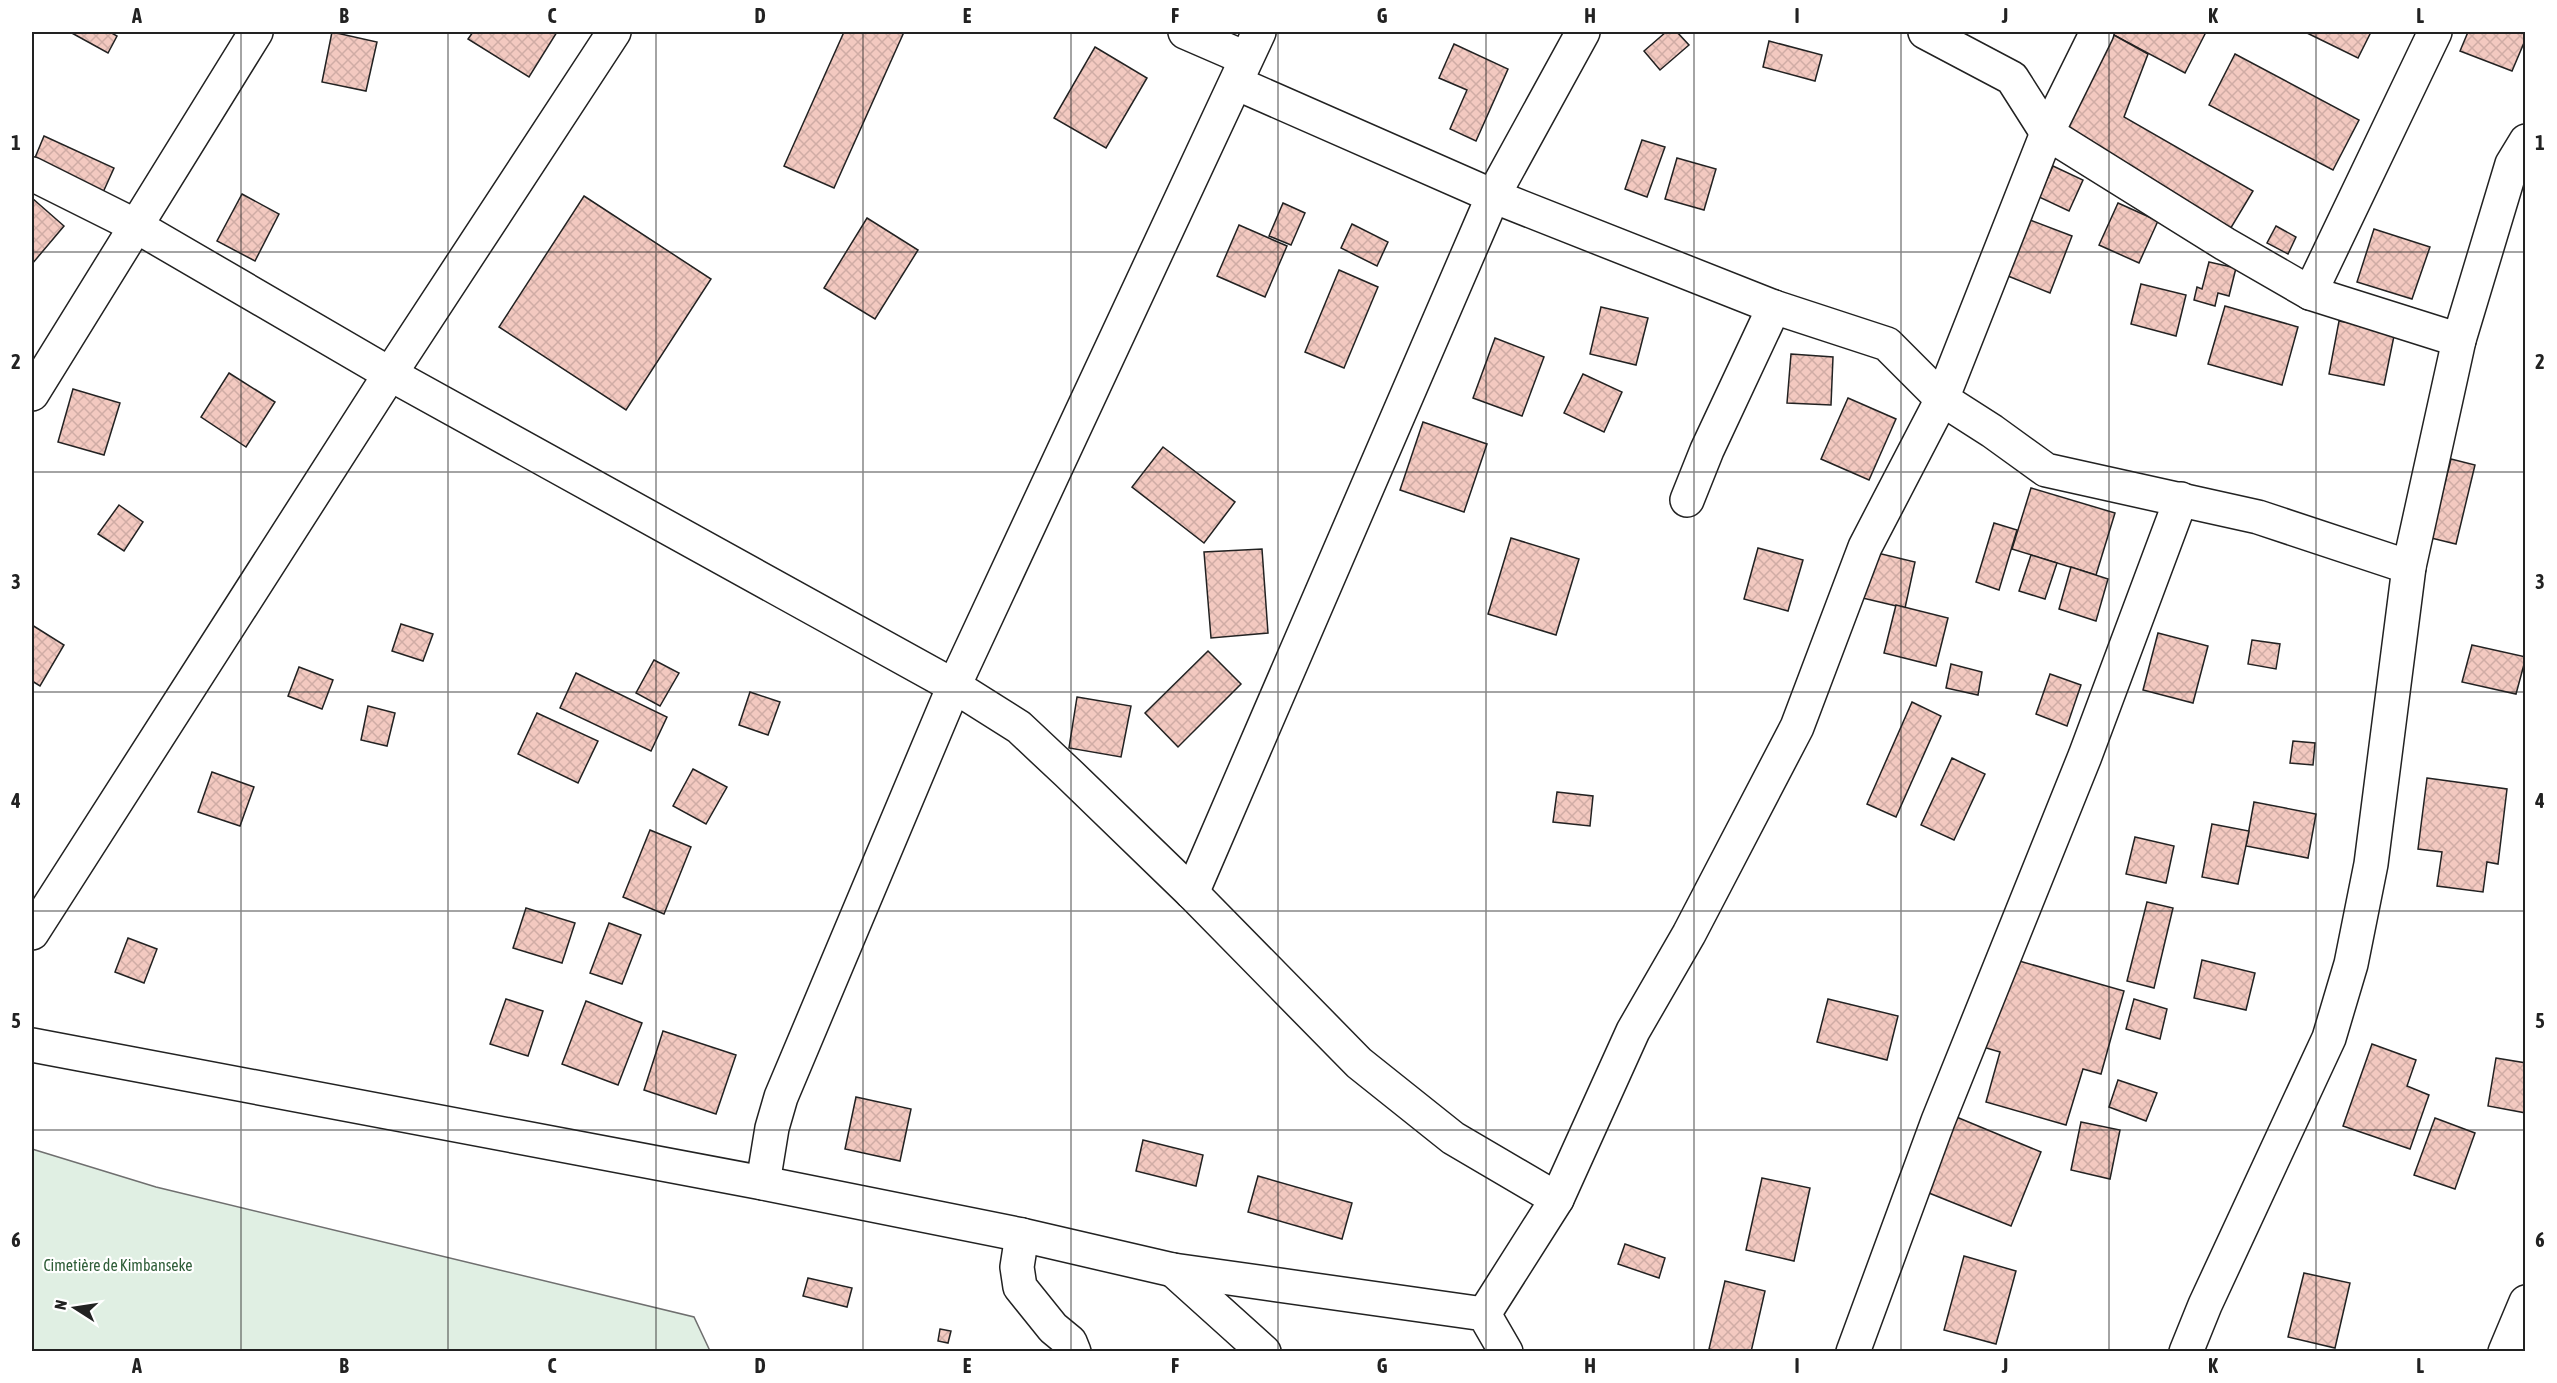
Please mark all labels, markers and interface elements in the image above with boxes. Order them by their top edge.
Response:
text: A [131,4,142,27]
text: B [339,4,349,27]
text: C [548,4,557,27]
text: D [754,4,766,27]
text: E [963,4,972,27]
text: F [1171,4,1179,27]
text: G [1377,4,1388,27]
text: H [1584,4,1596,27]
text: I [1794,4,1800,27]
text: J [2001,4,2008,27]
text: K [2208,4,2218,27]
text: L [2416,4,2424,27]
text: 1 [11,131,21,154]
text: 1 [2535,131,2545,154]
text: 2 [11,350,21,373]
text: 2 [2535,350,2545,373]
text: 3 [11,570,21,593]
text: 3 [2535,570,2545,593]
text: 4 [10,789,21,812]
text: 4 [2534,789,2545,812]
text: 5 [11,1009,21,1032]
text: 5 [2535,1009,2545,1032]
text: 6 [11,1228,21,1251]
text: 6 [2535,1228,2545,1251]
park label: Cimetière de Kimbanseke [43,1256,193,1274]
north arrow [45,1278,105,1338]
text: N [51,1298,70,1311]
text: A [131,1354,142,1377]
text: B [339,1354,349,1377]
text: C [548,1354,557,1377]
text: D [754,1354,766,1377]
text: E [963,1354,972,1377]
text: F [1171,1354,1179,1377]
text: G [1377,1354,1388,1377]
text: H [1584,1354,1596,1377]
text: I [1794,1354,1800,1377]
text: J [2001,1354,2008,1377]
text: K [2208,1354,2218,1377]
text: L [2416,1354,2424,1377]

